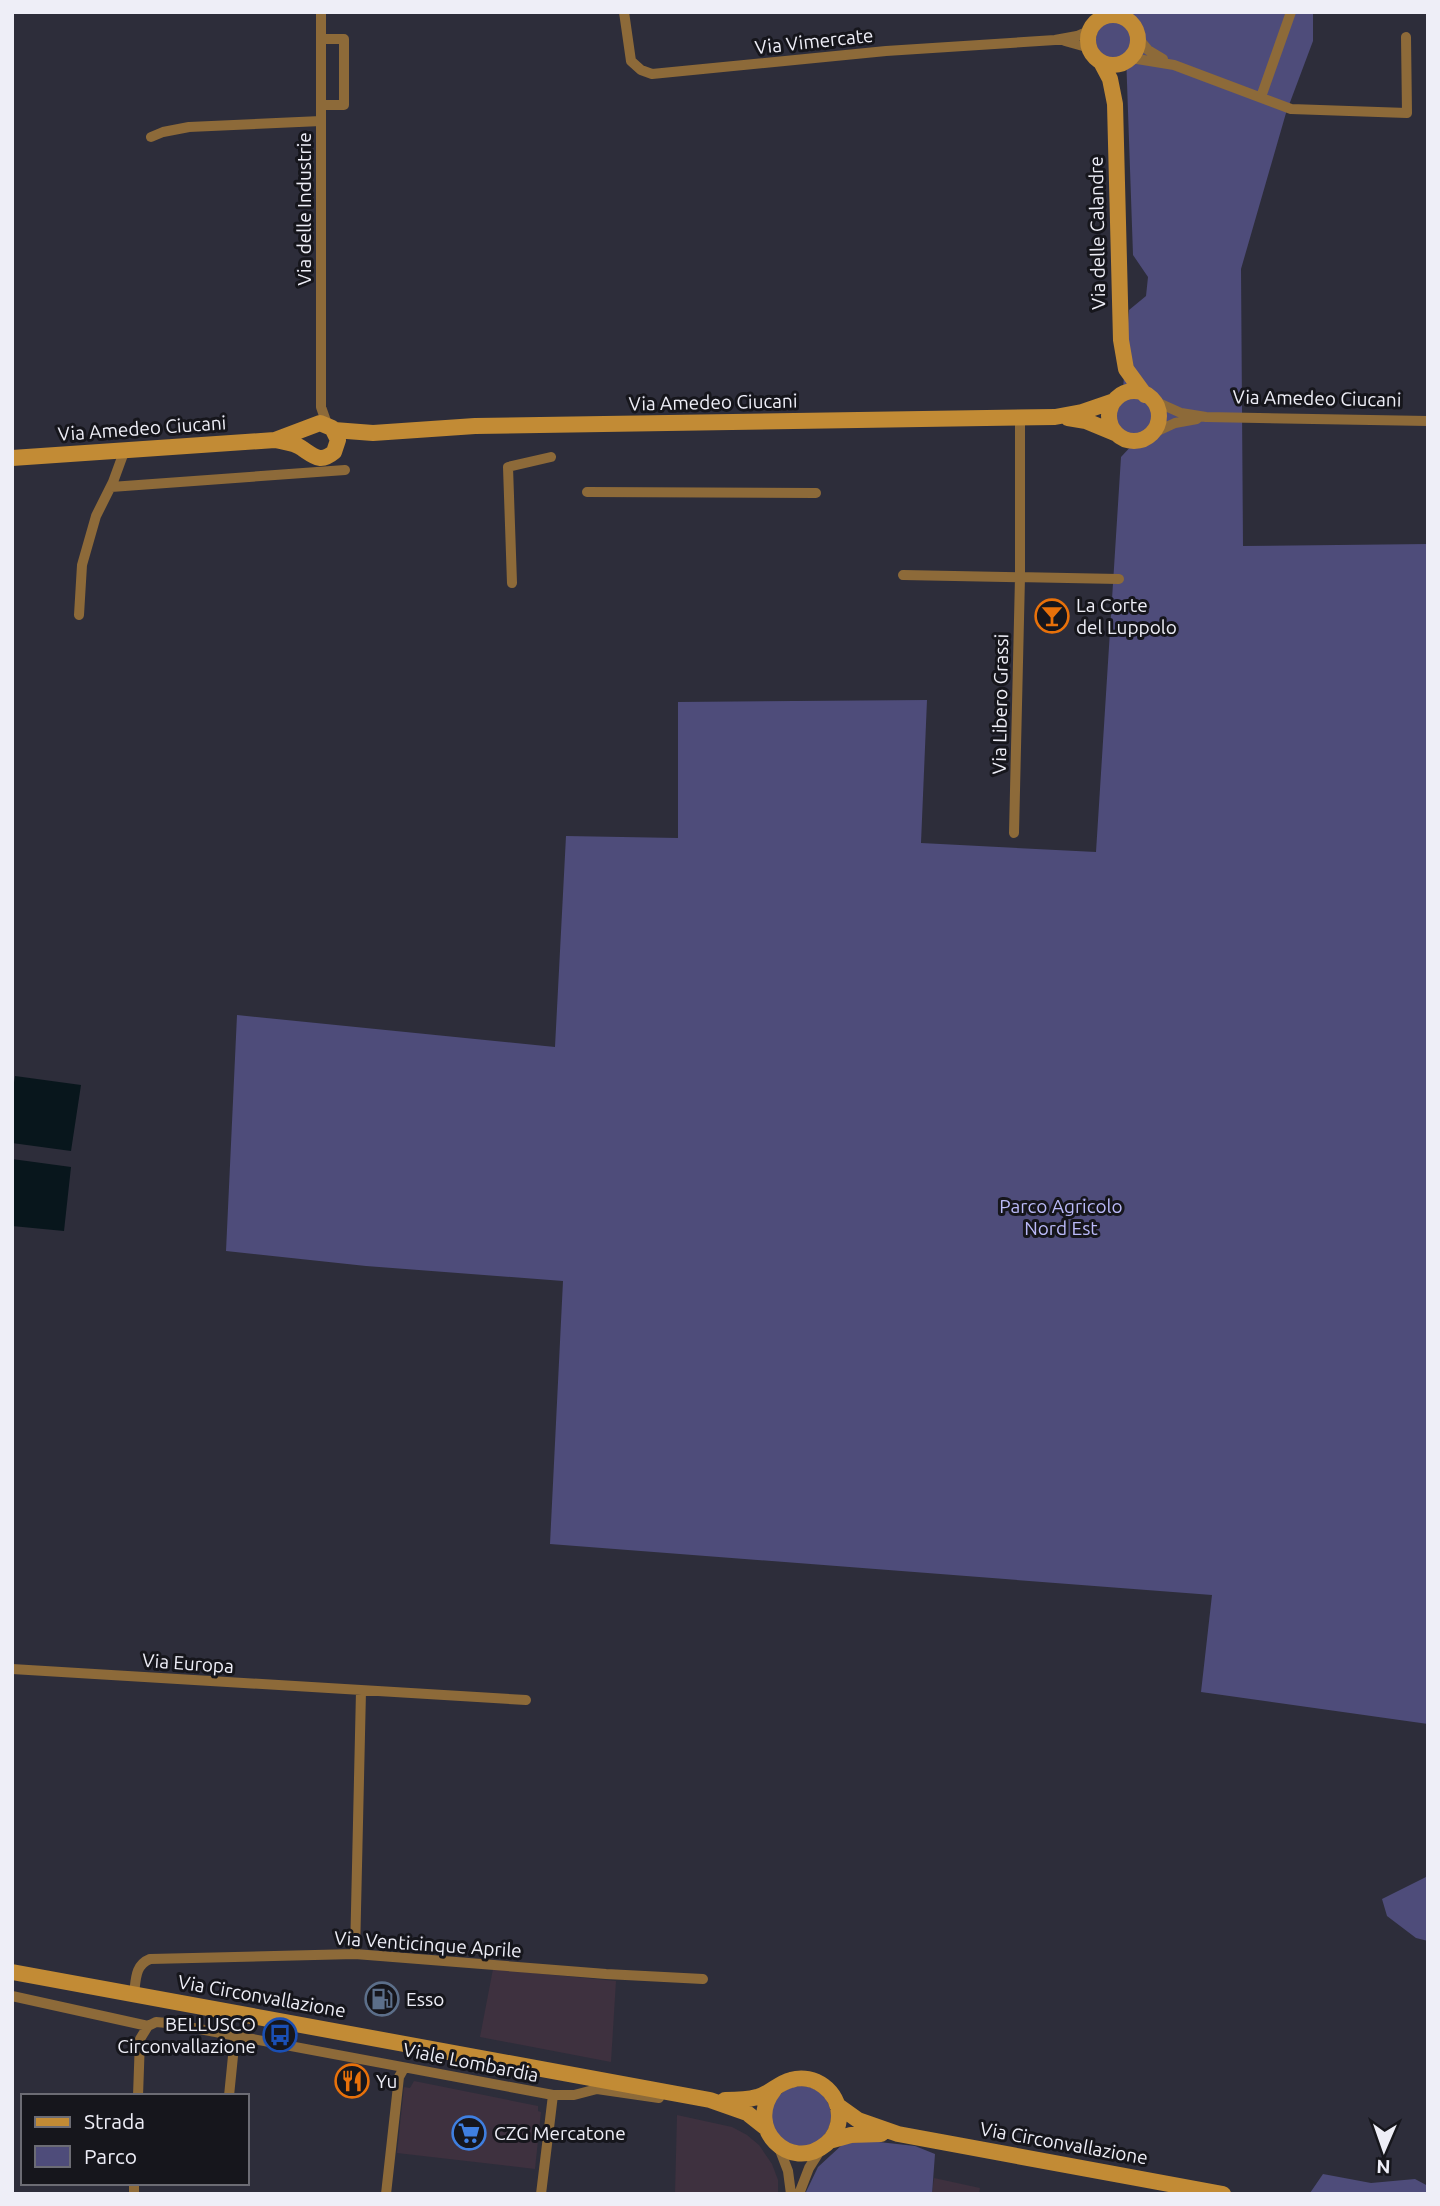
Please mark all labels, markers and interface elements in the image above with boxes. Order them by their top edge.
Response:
street label: Via Vimercate [754,24,874,58]
street label: Via delle Industrie [293,132,315,286]
street label: Via delle Calandre [1085,156,1109,310]
street label: Via Amedeo Ciucani [1232,386,1402,410]
street label: Via Amedeo Ciucani [628,390,798,414]
street label: Via Amedeo Ciucani [57,411,227,445]
place label: La Corte del Luppolo [1076,594,1177,638]
bar icon: La Corte del Luppolo [1033,597,1071,635]
street label: Via Libero Grassi [988,634,1012,774]
park label: Parco Agricolo Nord Est [999,1195,1123,1239]
street label: Via Europa [141,1649,235,1677]
street label: Via Venticinque Aprile [333,1926,523,1962]
street label: Via Circonvallazione [176,1970,348,2022]
fuel station icon: Esso [363,1980,401,2018]
place label: Esso [406,1988,444,2010]
place label: BELLUSCO Circonvallazione [117,2013,256,2057]
bus stop icon: BELLUSCO Circonvallazione [261,2016,299,2054]
street label: Viale Lombardia [401,2038,541,2086]
restaurant icon: Yu [333,2062,371,2100]
place label: Yu [376,2070,397,2092]
legend [21,2094,248,2185]
text: Strada [84,2109,145,2133]
supermarket icon: CZG Mercatone [450,2114,488,2152]
north arrow [1349,2115,1419,2185]
street label: Via Circonvallazione [978,2117,1150,2169]
place label: CZG Mercatone [494,2122,626,2144]
text: Parco [84,2144,137,2168]
text: N [1376,2156,1391,2178]

